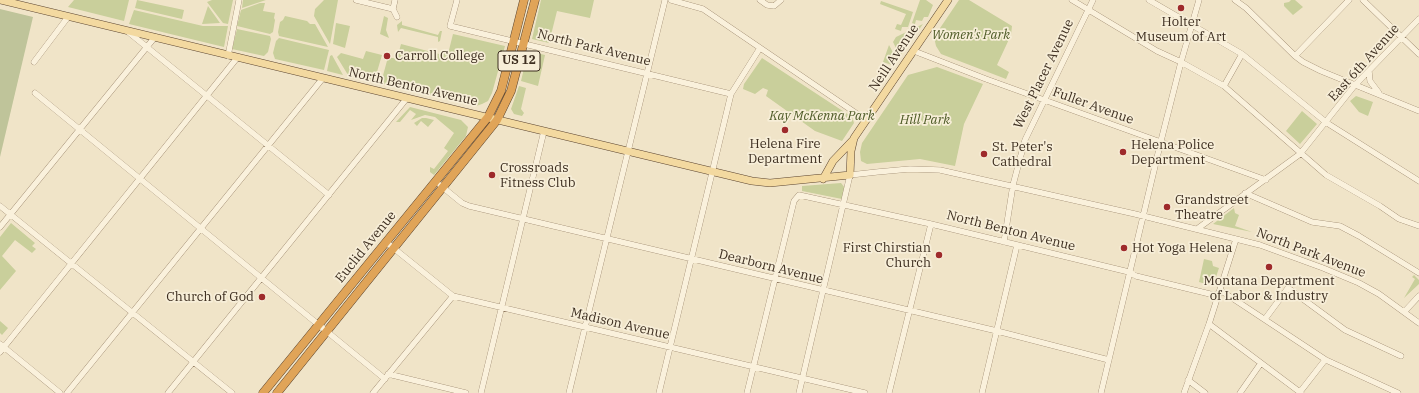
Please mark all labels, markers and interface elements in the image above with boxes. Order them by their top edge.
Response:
marker: Holter Museum of Art [1176,3,1186,13]
place label: Holter Museum of Art [1136,14,1226,45]
street label: West Placer Avenue [1011,17,1077,131]
street label: Neill Avenue [866,21,922,95]
street label: East 6th Avenue [1325,21,1403,105]
street label: North Park Avenue [536,26,652,70]
park label: Women's Park [932,27,1010,43]
place label: Carroll College [395,48,484,64]
marker: Carroll College [382,51,392,61]
road number: US 12 [498,51,540,71]
street label: North Benton Avenue [347,65,479,109]
street label: Fuller Avenue [1050,84,1136,128]
park label: Kay McKenna Park [769,108,875,124]
park label: Hill Park [900,112,950,128]
marker: Helena Fire Department [780,125,790,135]
place label: Helena Fire Department [748,136,822,167]
place label: Helena Police Department [1131,137,1214,168]
place label: St. Peter's Cathedral [992,139,1053,170]
marker: Helena Police Department [1118,147,1128,157]
marker: St. Peter's Cathedral [979,149,989,159]
place label: Crossroads Fitness Club [500,160,576,191]
marker: Crossroads Fitness Club [487,170,497,180]
place label: Grandstreet Theatre [1175,192,1249,223]
marker: Grandstreet Theatre [1162,202,1172,212]
street label: North Benton Avenue [945,207,1077,255]
street label: Euclid Avenue [332,208,400,286]
street label: North Park Avenue [1254,225,1368,281]
place label: First Chirstian Church [843,240,931,271]
place label: Hot Yoga Helena [1132,240,1232,256]
marker: Hot Yoga Helena [1119,243,1129,253]
street label: Dearborn Avenue [717,246,825,288]
marker: First Chirstian Church [934,250,944,260]
marker: Montana Department of Labor & Industry [1264,262,1274,272]
place label: Montana Department of Labor & Industry [1203,273,1335,304]
place label: Church of God [166,289,254,305]
marker: Church of God [257,292,267,302]
street label: Madison Avenue [569,305,671,343]

